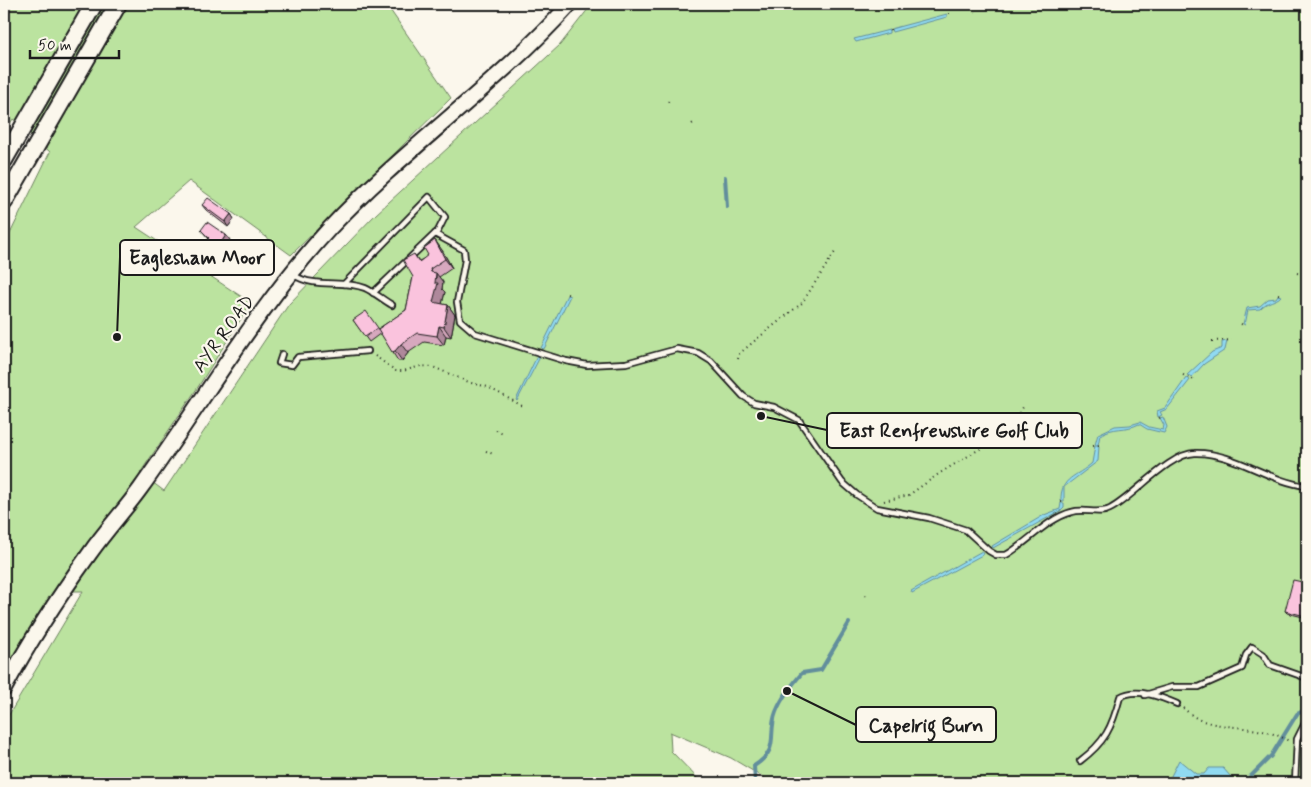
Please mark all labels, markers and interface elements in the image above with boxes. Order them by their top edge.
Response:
scale bar [30,28,119,60]
text: 50 m [38,36,72,56]
callout: Eaglesham Moor [120,240,274,275]
text: Eaglesham Moor [129,245,266,272]
street label: AYR ROAD [187,290,261,378]
callout: East Renfrewshire Golf Club [827,413,1082,448]
text: East Renfrewshire Golf Club [839,418,1069,445]
callout: Capelrig Burn [856,707,996,742]
text: Capelrig Burn [868,713,984,742]

